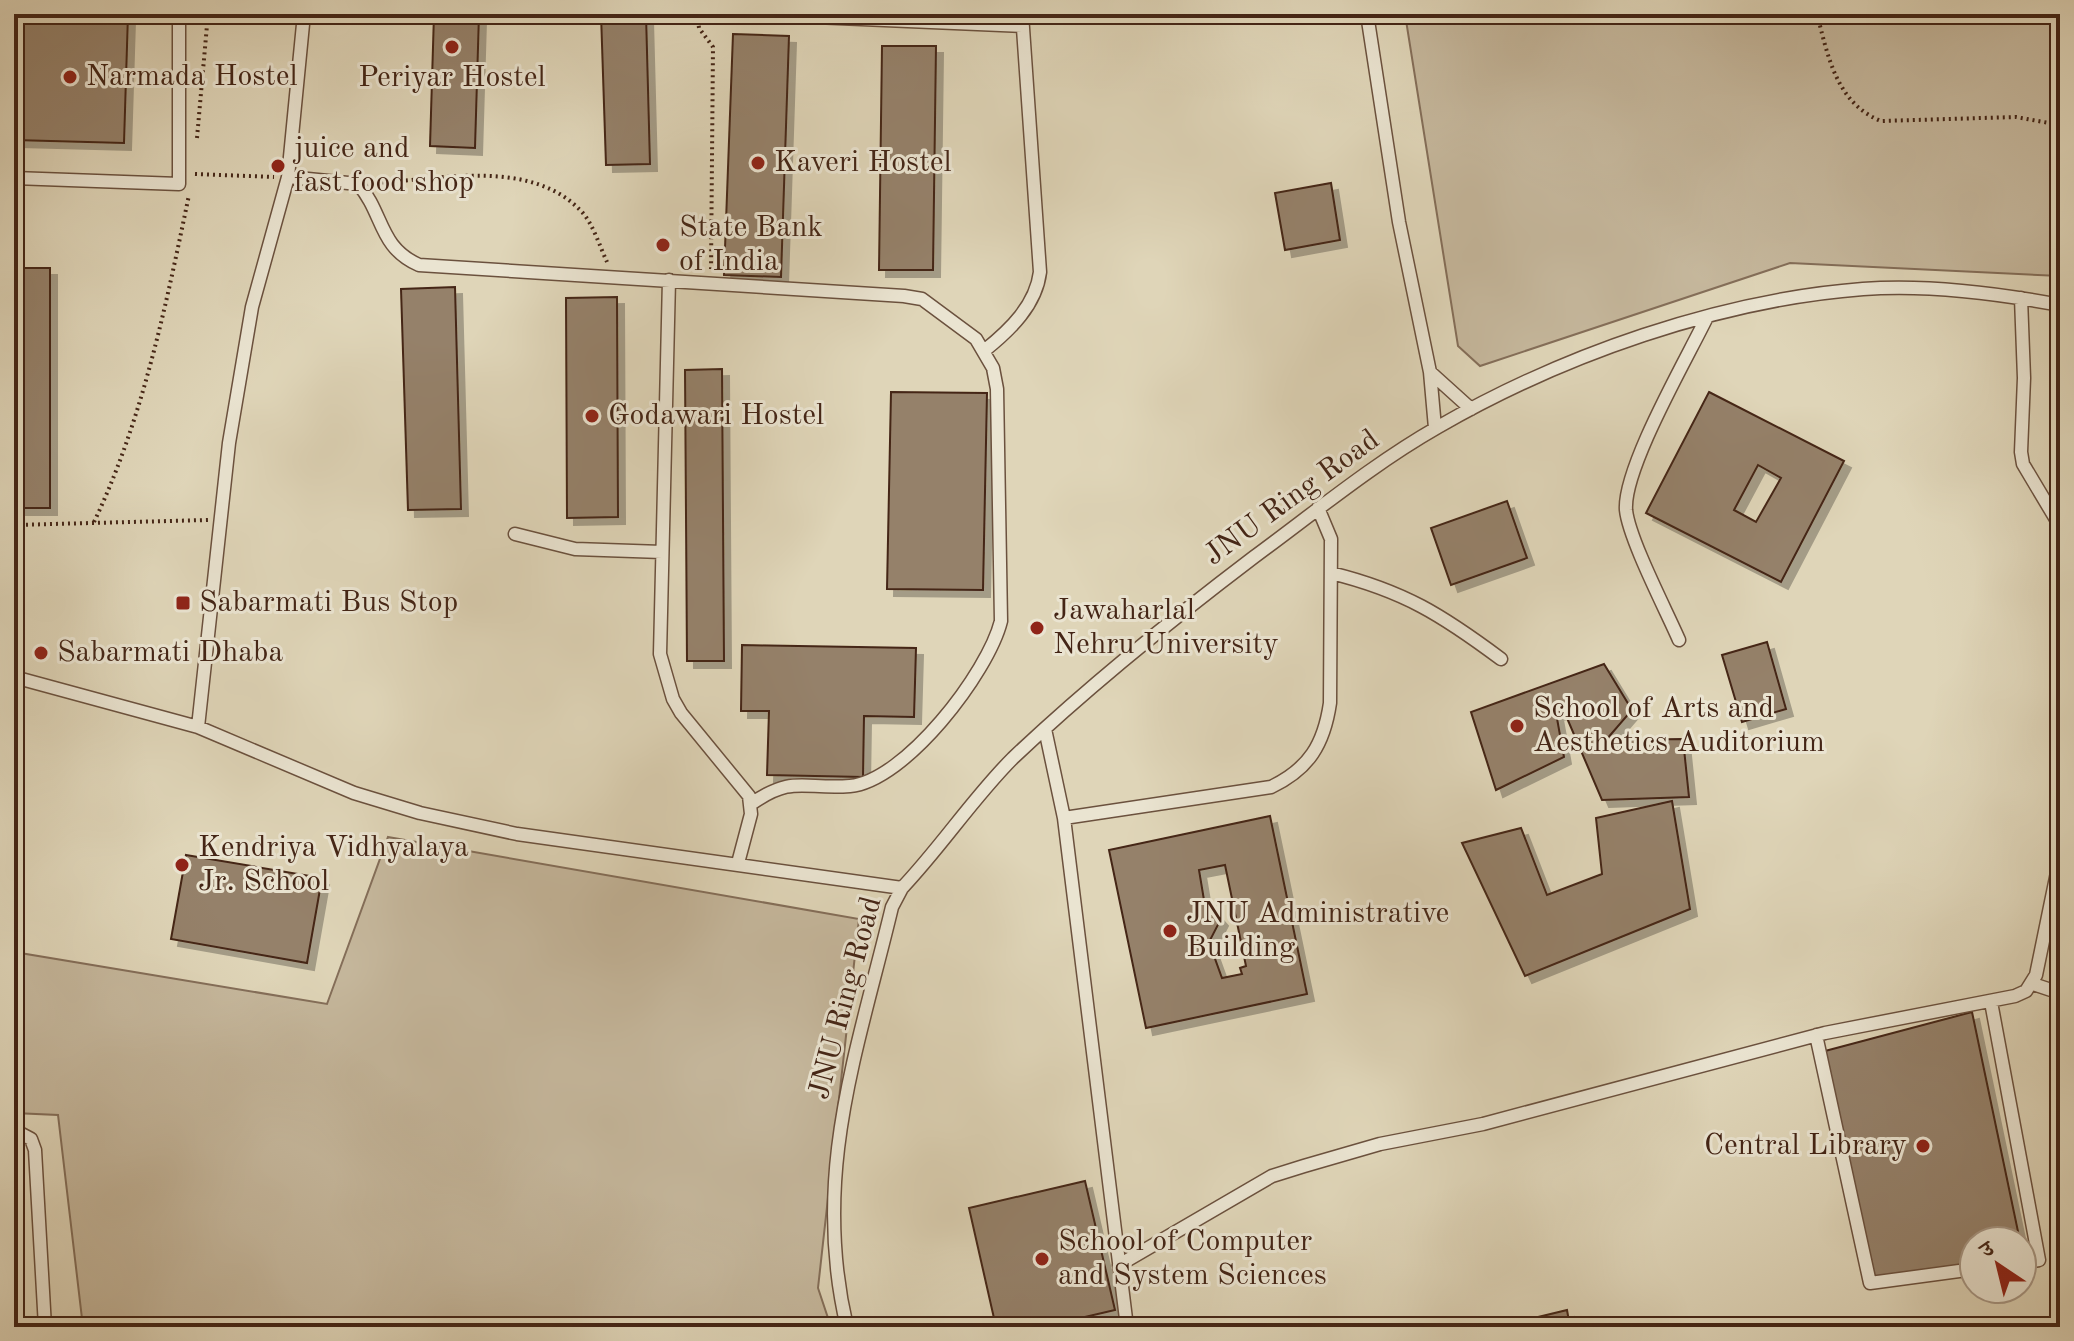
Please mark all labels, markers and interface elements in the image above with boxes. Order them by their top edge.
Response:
marker: Periyar Hostel [443,38,461,56]
place label: Narmada Hostel [86,62,298,92]
place label: Periyar Hostel [358,63,546,93]
marker: Narmada Hostel [61,68,79,86]
place label: juice and fast food shop [292,134,474,198]
place label: Kaveri Hostel [774,148,952,178]
marker: Kaveri Hostel [749,154,767,172]
marker: juice and fast food shop [269,157,287,175]
place label: State Bank of India [679,213,823,277]
marker: State Bank of India [654,236,672,254]
place label: Godawari Hostel [608,401,824,431]
marker: Godawari Hostel [583,407,601,425]
street label: JNU Ring Road [1199,425,1385,571]
place label: Sabarmati Bus Stop [199,588,458,618]
marker: Sabarmati Bus Stop [174,594,192,612]
place label: Jawaharlal Nehru University [1053,596,1279,660]
marker: Jawaharlal Nehru University [1028,619,1046,637]
place label: Sabarmati Dhaba [57,638,283,668]
marker: Sabarmati Dhaba [32,644,50,662]
place label: School of Arts and Aesthetics Auditorium [1533,694,1825,758]
marker: School of Arts and Aesthetics Auditorium [1508,717,1526,735]
place label: Kendriya Vidhyalaya Jr. School [198,833,469,897]
marker: Kendriya Vidhyalaya Jr. School [173,856,191,874]
street label: JNU Ring Road [805,894,887,1102]
place label: JNU Administrative Building [1186,899,1449,963]
marker: JNU Administrative Building [1161,922,1179,940]
place label: Central Library [1704,1131,1907,1161]
marker: Central Library [1914,1137,1932,1155]
north arrow [1958,1225,2038,1305]
place label: School of Computer and System Sciences [1058,1227,1327,1291]
text: उ [1975,1237,2000,1264]
marker: School of Computer and System Sciences [1033,1250,1051,1268]

